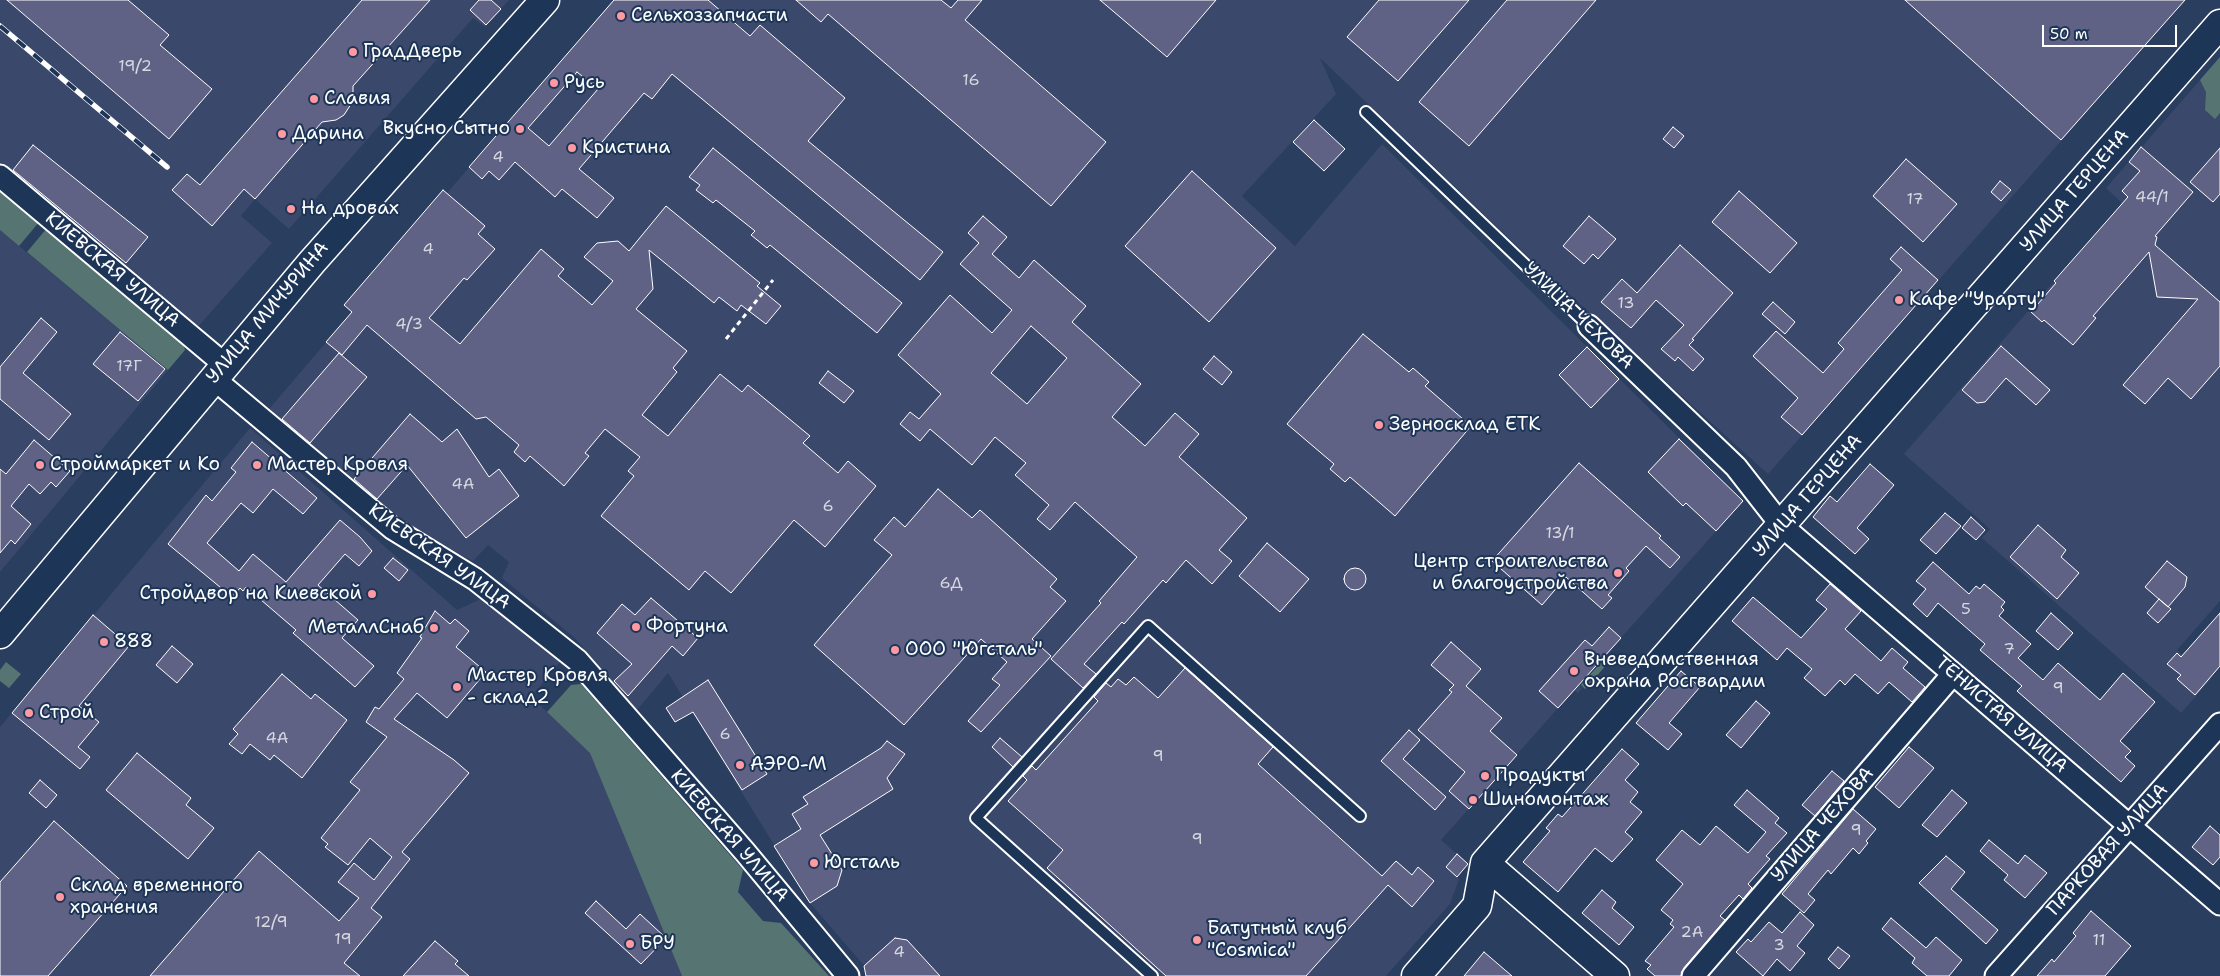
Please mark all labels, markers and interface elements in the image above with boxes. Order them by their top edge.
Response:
place label: Сельхоззапчасти [631,5,788,27]
marker: Сельхоззапчасти [615,10,627,22]
scale bar [2045,15,2180,47]
text: 50 m [2050,24,2088,44]
place label: ГрадДверь [363,41,462,63]
marker: ГрадДверь [347,46,359,58]
house number: 19/2 [118,57,152,77]
house number: 16 [962,71,980,91]
place label: Русь [564,72,605,94]
marker: Русь [548,77,560,89]
place label: Славия [324,88,391,110]
marker: Славия [308,93,320,105]
place label: Вкусно Сытно [383,118,510,140]
place label: Дарина [292,123,364,145]
marker: Вкусно Сытно [514,123,526,135]
street label: УЛИЦА ГЕРЦЕНА [2016,125,2134,257]
marker: Дарина [276,128,288,140]
place label: Кристина [582,137,670,159]
marker: Кристина [566,142,578,154]
house number: 4 [492,148,504,168]
house number: 44/1 [2135,188,2169,208]
house number: 17 [1906,190,1924,210]
place label: На дровах [301,198,399,220]
marker: На дровах [285,203,297,215]
street label: КИЕВСКАЯ УЛИЦА [40,207,184,333]
street label: УЛИЦА МИЧУРИНА [202,237,334,389]
house number: 4 [422,240,434,260]
street label: УЛИЦА ЧЕХОВА [1518,257,1638,375]
place label: Кафе "Урарту" [1909,289,2045,311]
house number: 13 [1617,294,1635,314]
marker: Кафе "Урарту" [1893,294,1905,306]
house number: 4/3 [395,315,423,335]
house number: 17Г [116,357,142,377]
place label: Зерносклад ЕТК [1389,414,1540,436]
marker: Зерносклад ЕТК [1373,419,1385,431]
street label: УЛИЦА ГЕРЦЕНА [1749,430,1867,562]
place label: Строймаркет и Ко [50,454,220,476]
place label: Мастер Кровля [267,454,408,476]
marker: Строймаркет и Ко [34,459,46,471]
marker: Мастер Кровля [251,459,263,471]
house number: 4А [452,475,474,495]
house number: 6 [822,497,834,517]
street label: КИЕВСКАЯ УЛИЦА [363,499,515,615]
house number: 13/1 [1545,524,1575,544]
place label: Центр строительства и благоустройства [1413,551,1608,595]
marker: Центр строительства и благоустройства [1612,567,1624,579]
house number: 6Д [939,574,963,594]
place label: Стройдвор на Киевской [140,583,362,605]
marker: Стройдвор на Киевской [366,588,378,600]
house number: 5 [1961,600,1971,620]
place label: Фортуна [646,616,728,638]
place label: МеталлСнаб [308,617,424,639]
marker: Фортуна [630,621,642,633]
marker: МеталлСнаб [428,622,440,634]
place label: 888 [114,631,153,653]
marker: 888 [98,636,110,648]
place label: ООО "Югсталь" [905,639,1043,661]
house number: 7 [2003,640,2015,660]
marker: ООО "Югсталь" [889,644,901,656]
place label: Вневедомственная охрана Росгвардии [1584,649,1765,693]
street label: ТЕНИСТАЯ УЛИЦА [1930,652,2072,778]
place label: Мастер Кровля - склад2 [467,665,608,709]
marker: Вневедомственная охрана Росгвардии [1568,665,1580,677]
house number: 9 [2052,679,2064,699]
marker: Мастер Кровля - склад2 [451,681,463,693]
place label: Строй [39,702,94,724]
marker: Строй [23,707,35,719]
house number: 6 [719,725,731,745]
house number: 4А [266,729,288,749]
house number: 9 [1152,747,1164,767]
place label: АЭРО-М [750,754,827,776]
marker: АЭРО-М [734,759,746,771]
street label: УЛИЦА ЧЕХОВА [1767,763,1879,887]
street label: КИЕВСКАЯ УЛИЦА [665,765,793,907]
place label: Продукты [1495,765,1585,787]
marker: Продукты [1479,770,1491,782]
street label: ПАРКОВАЯ УЛИЦА [2043,779,2173,921]
place label: Шиномонтаж [1483,789,1608,811]
marker: Шиномонтаж [1467,794,1479,806]
house number: 9 [1850,821,1862,841]
house number: 9 [1191,830,1203,850]
place label: Югсталь [824,852,900,874]
marker: Югсталь [808,857,820,869]
place label: Склад временного хранения [70,875,243,919]
marker: Склад временного хранения [54,891,66,903]
house number: 12/9 [254,913,288,933]
place label: Батутный клуб "Cosmica" [1207,918,1347,962]
house number: 2А [1681,923,1703,943]
house number: 19 [334,930,352,950]
house number: 11 [2093,931,2105,951]
place label: БРУ [640,933,675,955]
marker: Батутный клуб "Cosmica" [1191,934,1203,946]
house number: 3 [1773,936,1785,956]
marker: БРУ [624,938,636,950]
house number: 4 [893,943,905,963]

